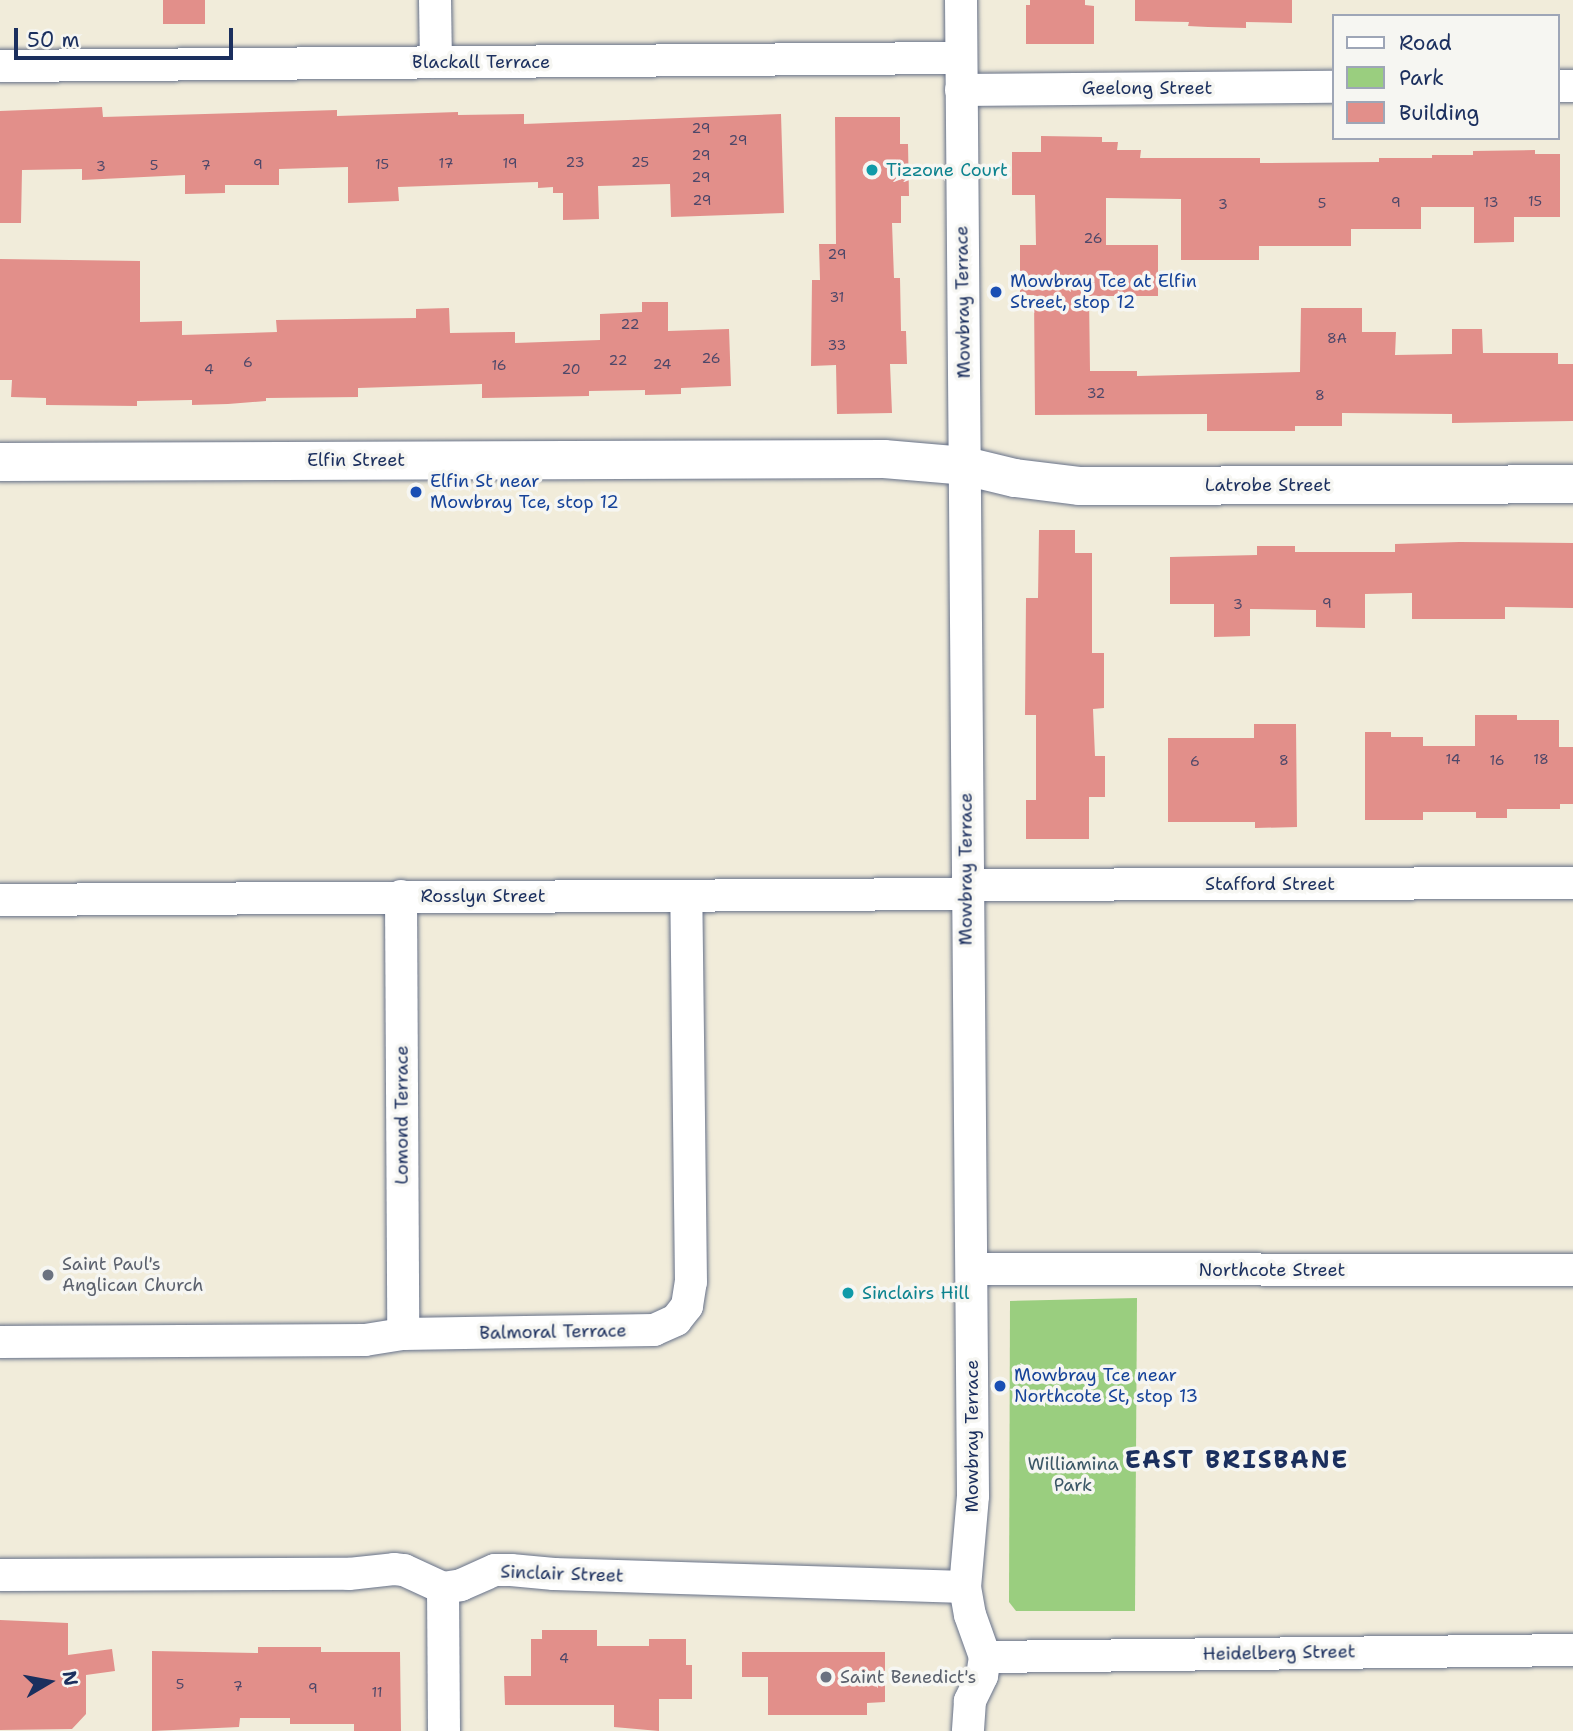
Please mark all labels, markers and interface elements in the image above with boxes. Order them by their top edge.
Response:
scale bar [18,14,236,58]
legend [1332,14,1559,140]
text: 50 m [27,26,80,54]
text: Road [1399,29,1452,57]
street label: Blackall Terrace [412,51,550,73]
text: Park [1399,64,1444,92]
street label: Geelong Street [1082,77,1212,99]
text: Building [1399,99,1479,127]
house number: 29 [692,120,710,136]
house number: 29 [729,132,747,148]
house number: 29 [692,147,710,163]
house number: 23 [566,154,584,170]
house number: 25 [631,154,649,170]
house number: 17 [439,155,453,171]
house number: 19 [502,155,518,171]
house number: 9 [253,156,263,172]
house number: 15 [375,156,389,172]
house number: 5 [150,157,158,173]
house number: 7 [201,157,211,173]
house number: 3 [96,158,106,174]
place label: Tizzone Court [886,159,1008,181]
marker: Tizzone Court [864,162,880,178]
house number: 29 [692,169,710,185]
house number: 29 [693,192,711,208]
house number: 15 [1528,193,1542,209]
house number: 9 [1391,194,1401,210]
house number: 13 [1484,194,1498,210]
house number: 5 [1318,195,1326,211]
house number: 3 [1218,196,1228,212]
street label: Mowbray Terrace [951,225,975,379]
house number: 26 [1084,230,1102,246]
house number: 29 [828,246,846,262]
place label: Mowbray Tce at Elfin Street, stop 12 [1010,271,1197,314]
marker: Mowbray Tce at Elfin Street, stop 12 [988,284,1004,300]
house number: 31 [830,289,844,305]
house number: 22 [621,316,639,332]
house number: 8A [1327,330,1347,346]
house number: 33 [828,337,846,353]
house number: 26 [702,350,720,366]
house number: 22 [609,352,627,368]
house number: 6 [243,354,253,370]
house number: 24 [653,356,671,372]
house number: 16 [491,357,507,373]
house number: 4 [204,361,214,377]
house number: 20 [561,361,581,377]
house number: 32 [1087,385,1105,401]
house number: 8 [1315,387,1325,403]
street label: Elfin Street [307,449,405,471]
place label: Elfin St near Mowbray Tce, stop 12 [430,471,619,514]
street label: Latrobe Street [1205,474,1331,496]
marker: Elfin St near Mowbray Tce, stop 12 [408,484,424,500]
house number: 9 [1322,595,1332,611]
house number: 3 [1233,596,1243,612]
house number: 14 [1445,751,1461,767]
house number: 18 [1533,751,1549,767]
house number: 8 [1279,752,1289,768]
house number: 16 [1489,752,1505,768]
house number: 6 [1190,753,1200,769]
street label: Mowbray Terrace [955,793,977,945]
street label: Stafford Street [1205,873,1335,895]
street label: Rosslyn Street [420,885,546,907]
street label: Lomond Terrace [391,1045,413,1185]
place label: Saint Paul's Anglican Church [62,1254,204,1296]
street label: Northcote Street [1199,1259,1345,1281]
marker: Saint Paul's Anglican Church [40,1267,56,1283]
place label: Sinclairs Hill [862,1282,969,1304]
marker: Sinclairs Hill [840,1285,856,1301]
street label: Balmoral Terrace [479,1320,627,1344]
street label: Mowbray Terrace [961,1360,983,1512]
place label: Mowbray Tce near Northcote St, stop 13 [1014,1365,1198,1408]
marker: Mowbray Tce near Northcote St, stop 13 [992,1378,1008,1394]
district label: EAST BRISBANE [1126,1447,1348,1475]
park label: Williamina Park [1027,1454,1119,1496]
street label: Sinclair Street [500,1561,624,1587]
street label: Heidelberg Street [1202,1641,1356,1665]
north arrow [14,1647,84,1717]
house number: 4 [559,1650,569,1666]
place label: Saint Benedict's [840,1666,976,1688]
text: N [57,1669,84,1688]
marker: Saint Benedict's [818,1669,834,1685]
house number: 5 [176,1676,184,1692]
house number: 7 [233,1678,243,1694]
house number: 9 [308,1680,318,1696]
house number: 11 [371,1684,383,1700]

